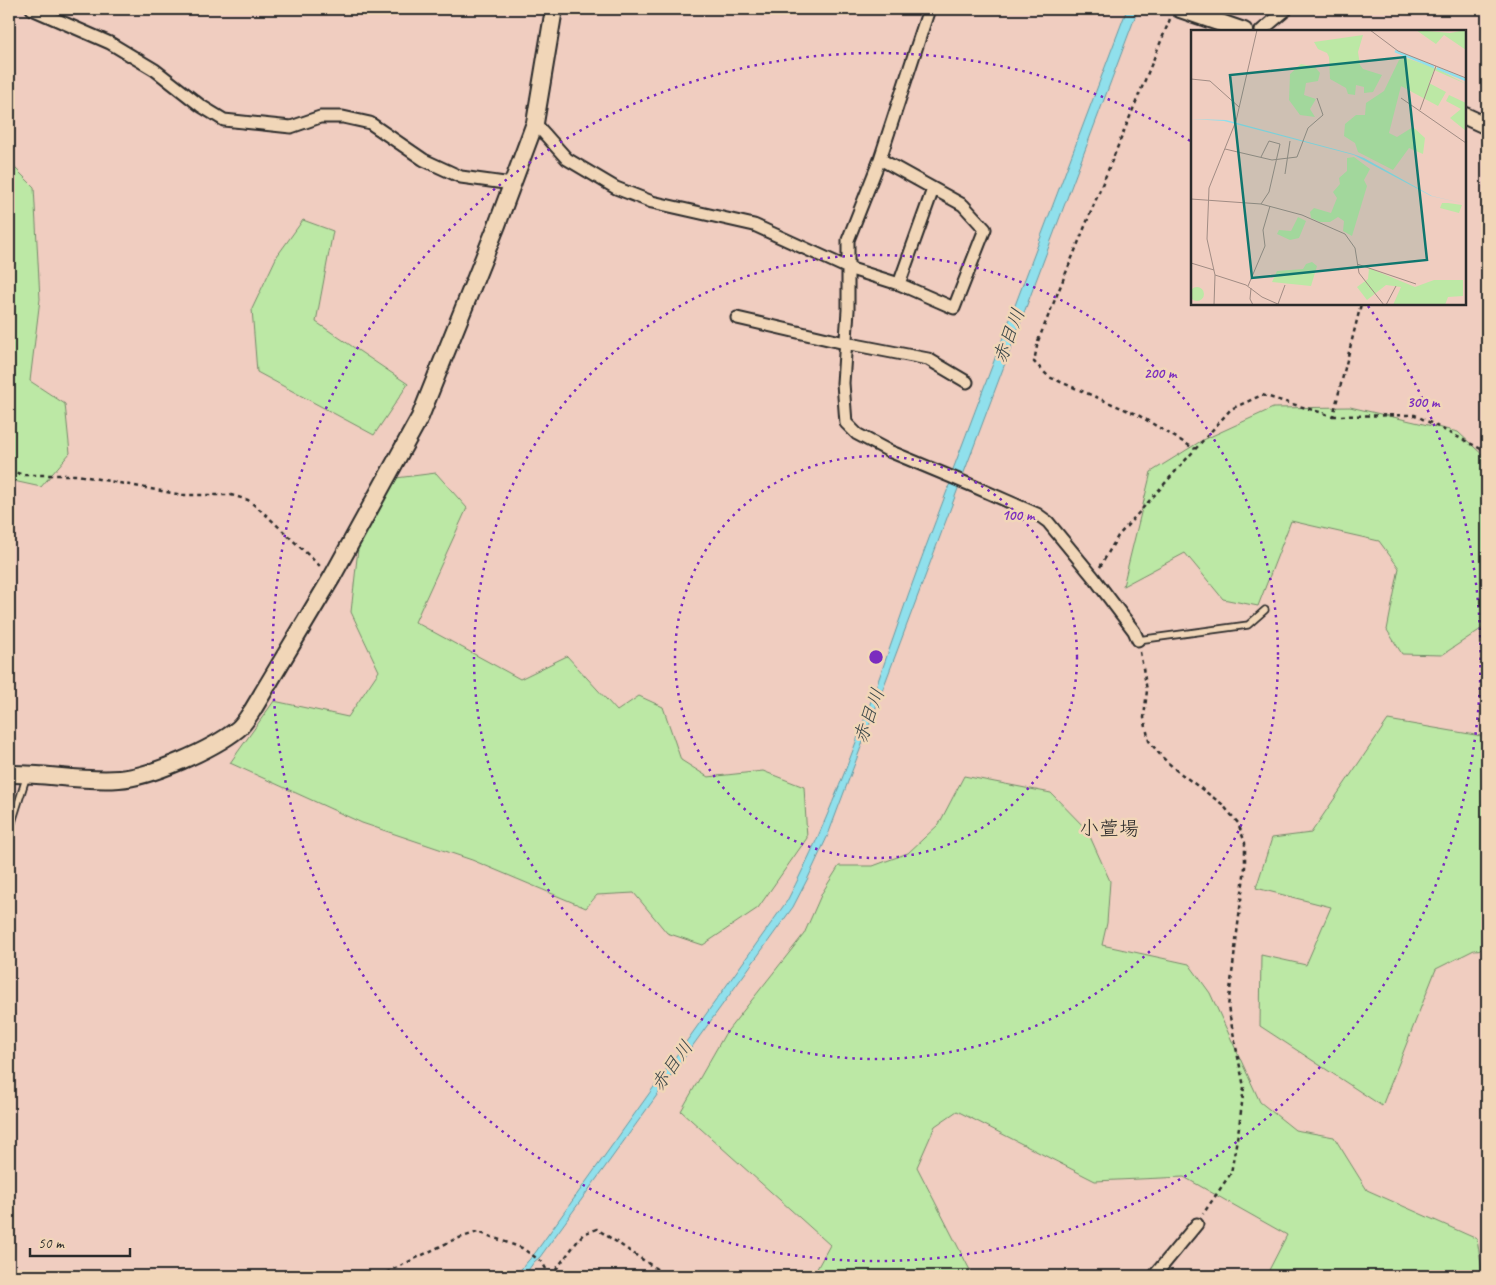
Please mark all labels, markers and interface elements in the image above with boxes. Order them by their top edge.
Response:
inset map [1191,30,1466,305]
water label: 赤目川 [988,305,1030,367]
text: 200 m [1144,364,1178,383]
text: 300 m [1407,393,1441,412]
text: 100 m [1002,506,1036,525]
centre of rings [867,648,885,666]
water label: 赤目川 [848,685,890,747]
district label: 小萱場 [1079,816,1139,841]
water label: 赤目川 [646,1036,698,1096]
scale bar [30,1225,130,1257]
text: 50 m [38,1234,65,1253]

